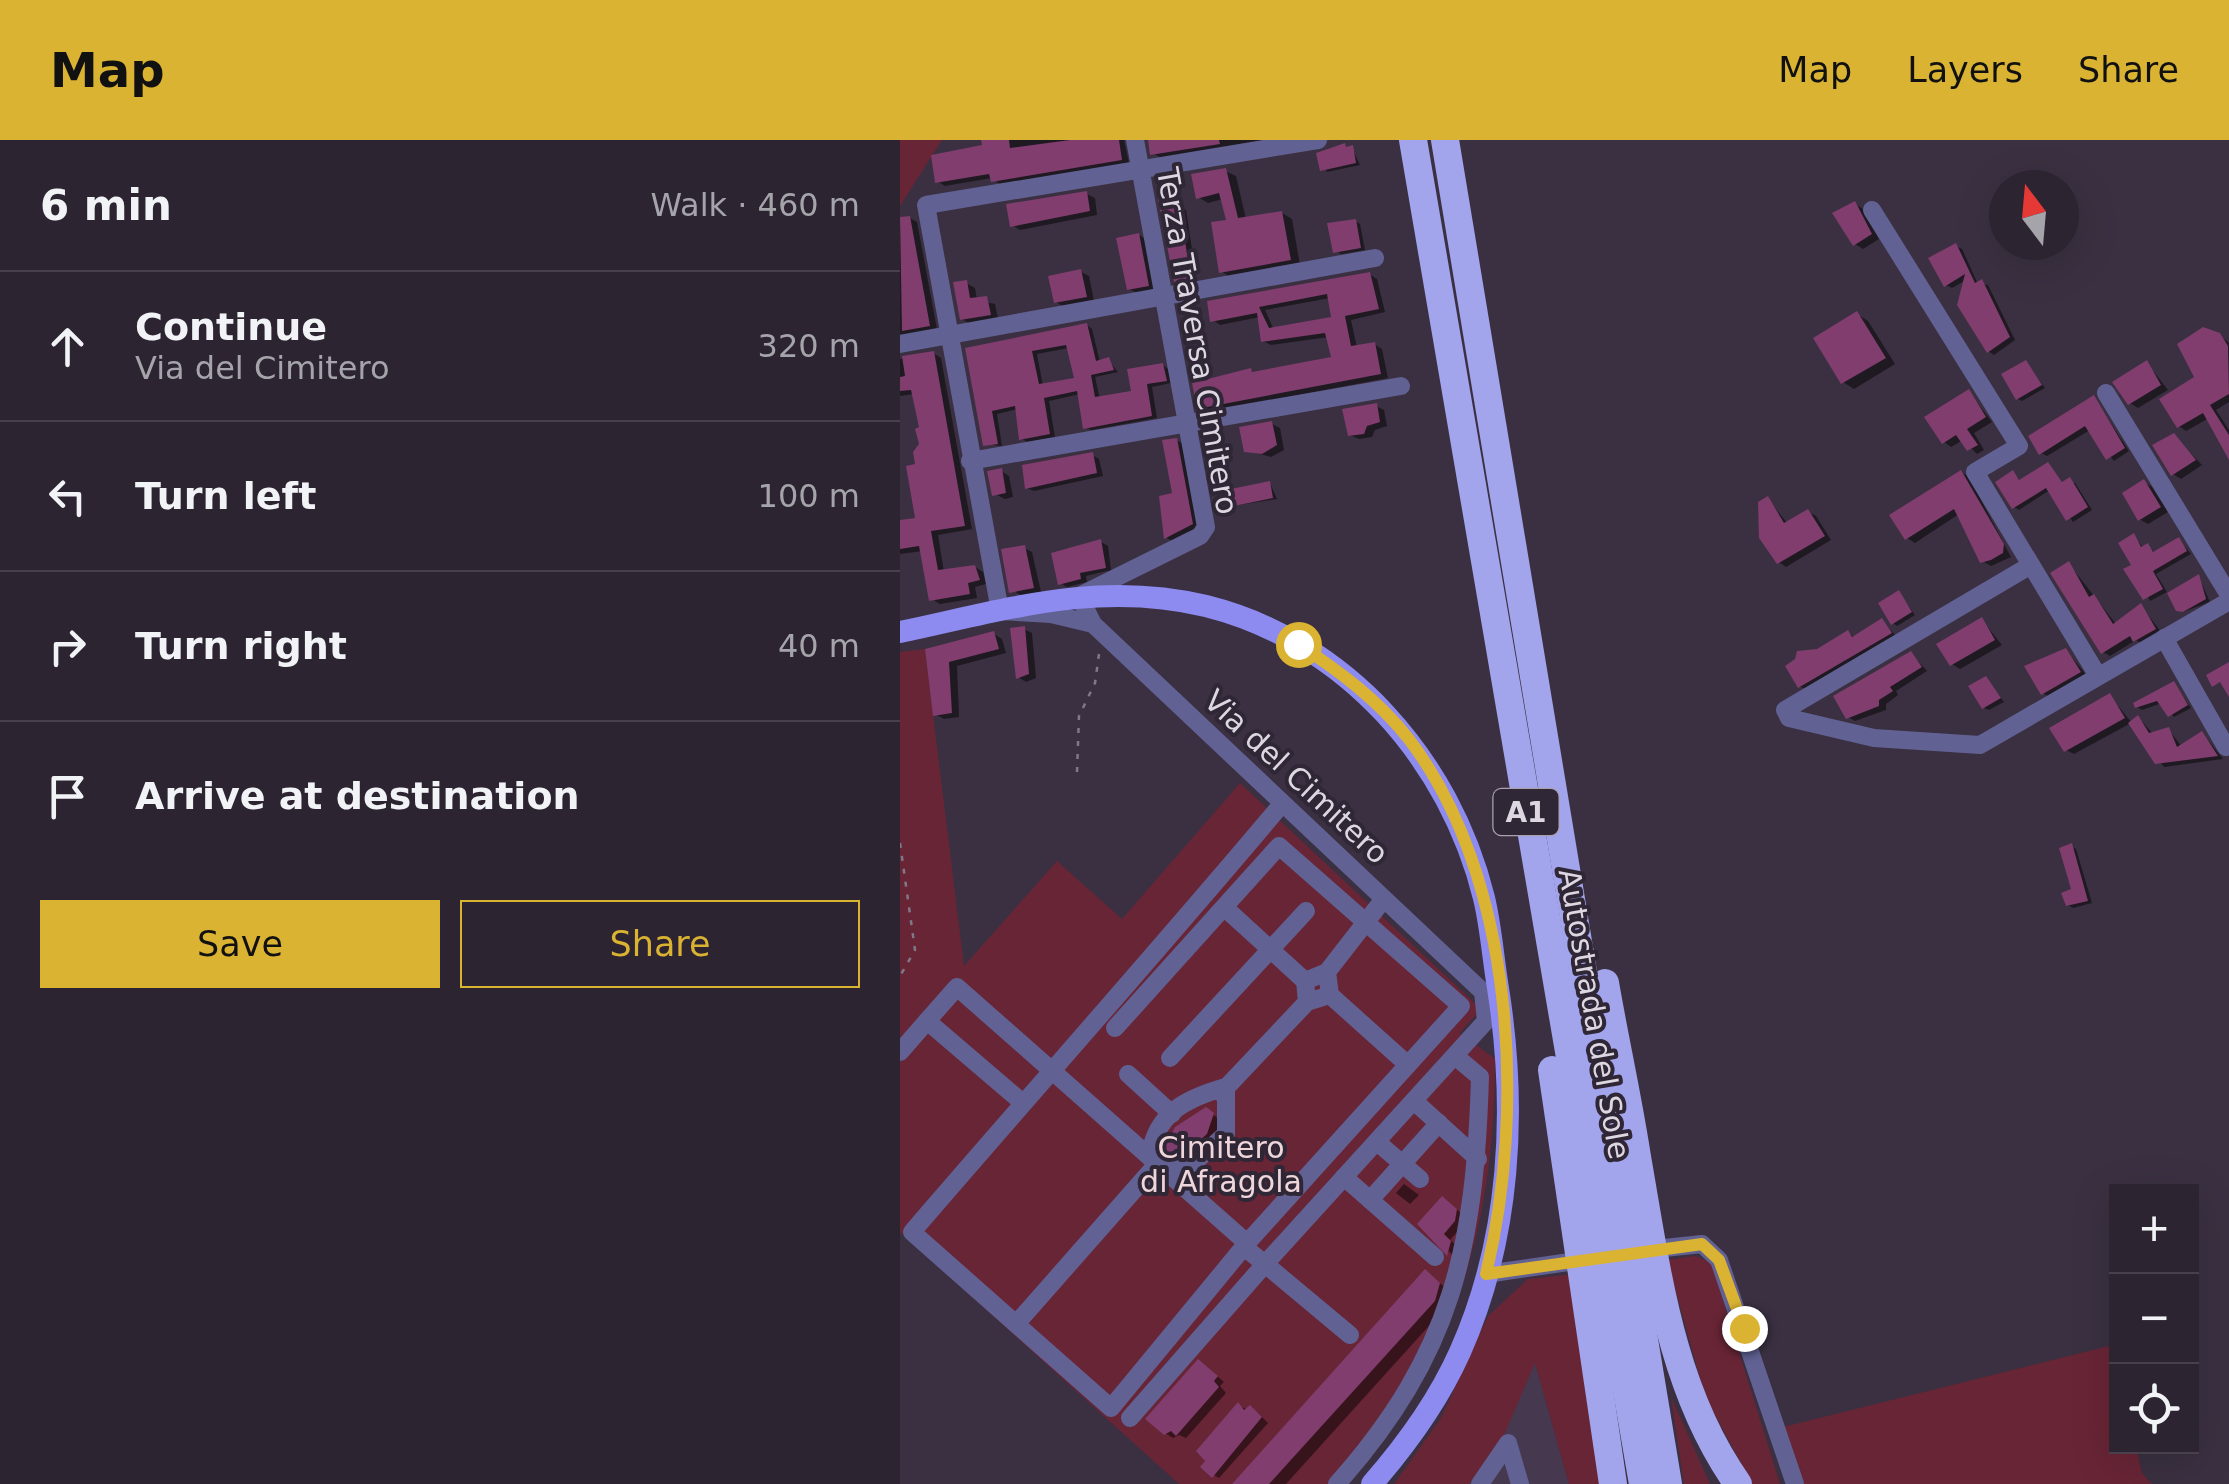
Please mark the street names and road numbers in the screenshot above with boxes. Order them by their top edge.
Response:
street label: Terza Traversa Cimitero [1150,164,1245,517]
street label: Via del Cimitero [1197,682,1396,871]
road number: A1 [1494,789,1558,835]
street label: Autostrada del Sole [1552,866,1637,1162]

